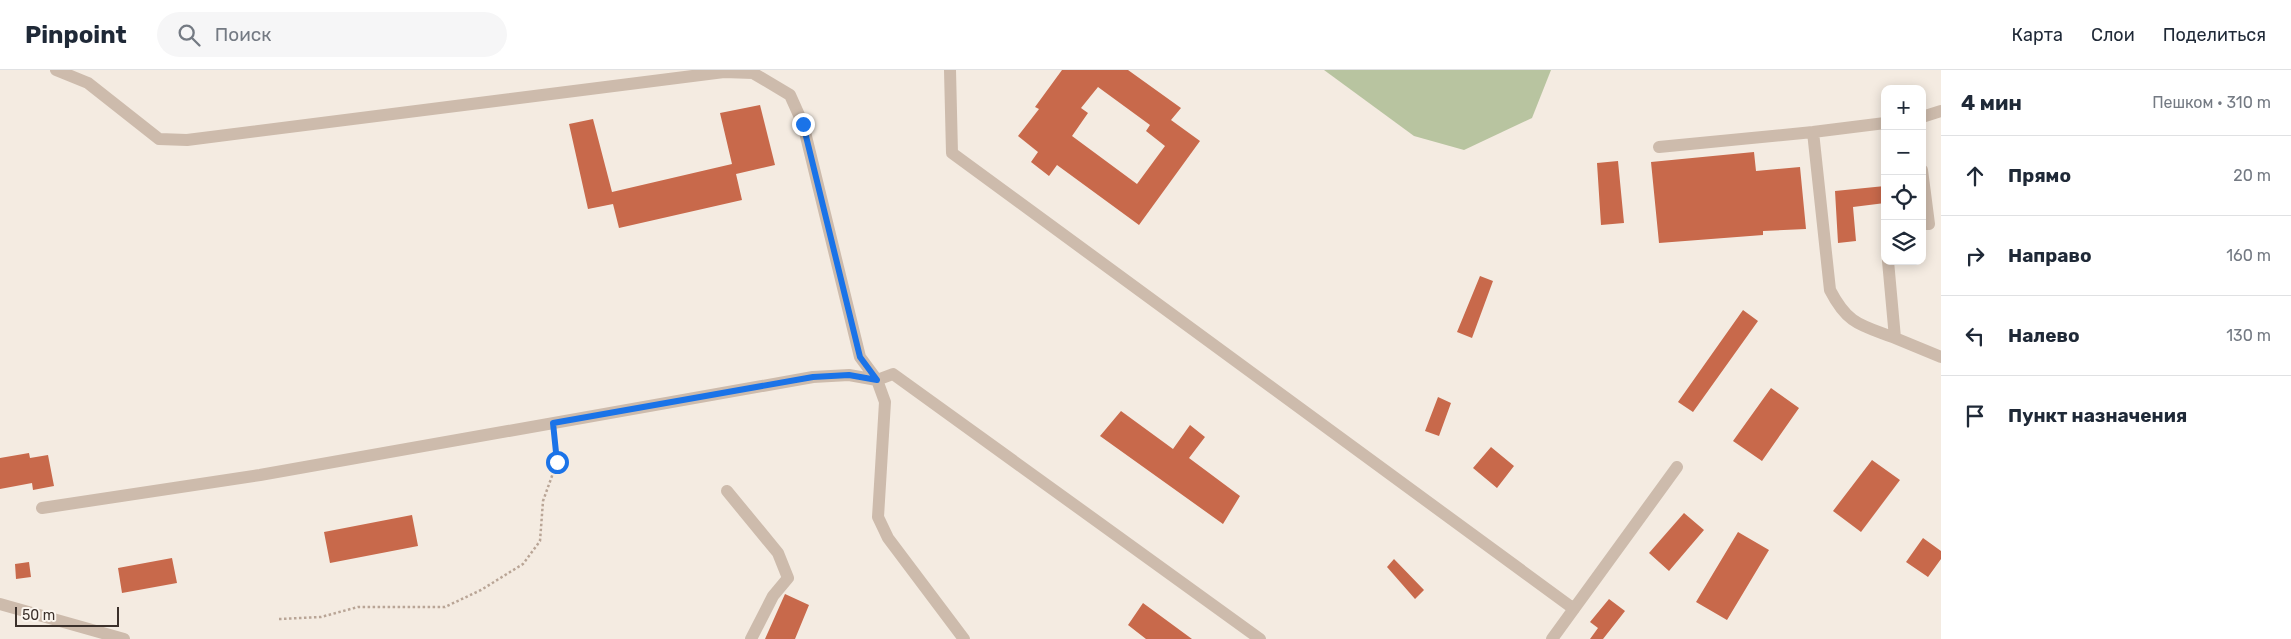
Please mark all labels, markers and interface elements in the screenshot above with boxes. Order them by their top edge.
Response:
search box [157,12,507,57]
text: Pinpoint [25,21,127,49]
icon: search [175,21,203,49]
text: Поиск [215,23,271,46]
text: Карта [2012,24,2063,46]
text: Слои [2091,24,2135,46]
text: Поделиться [2163,24,2266,46]
map controls [1881,85,1926,265]
button: + [1881,85,1926,130]
text: 4 мин [1961,90,2022,115]
text: Пешком · 310 m [2152,93,2271,112]
route end [792,113,815,136]
button: − [1881,130,1926,175]
icon: ahead [1961,162,1989,190]
text: Прямо [2008,164,2071,187]
text: 20 m [2233,166,2271,185]
button: locate [1881,175,1926,220]
button: layers [1881,220,1926,265]
icon: right [1961,242,1989,270]
text: Направо [2008,244,2092,267]
text: 160 m [2226,246,2271,265]
icon: left [1961,322,1989,350]
text: Налево [2008,324,2080,347]
text: 130 m [2226,326,2271,345]
icon: arrive [1961,402,1989,430]
text: Пункт назначения [2008,404,2187,427]
route start [546,451,569,474]
scale bar [15,604,119,627]
text: 50 m [22,607,55,624]

